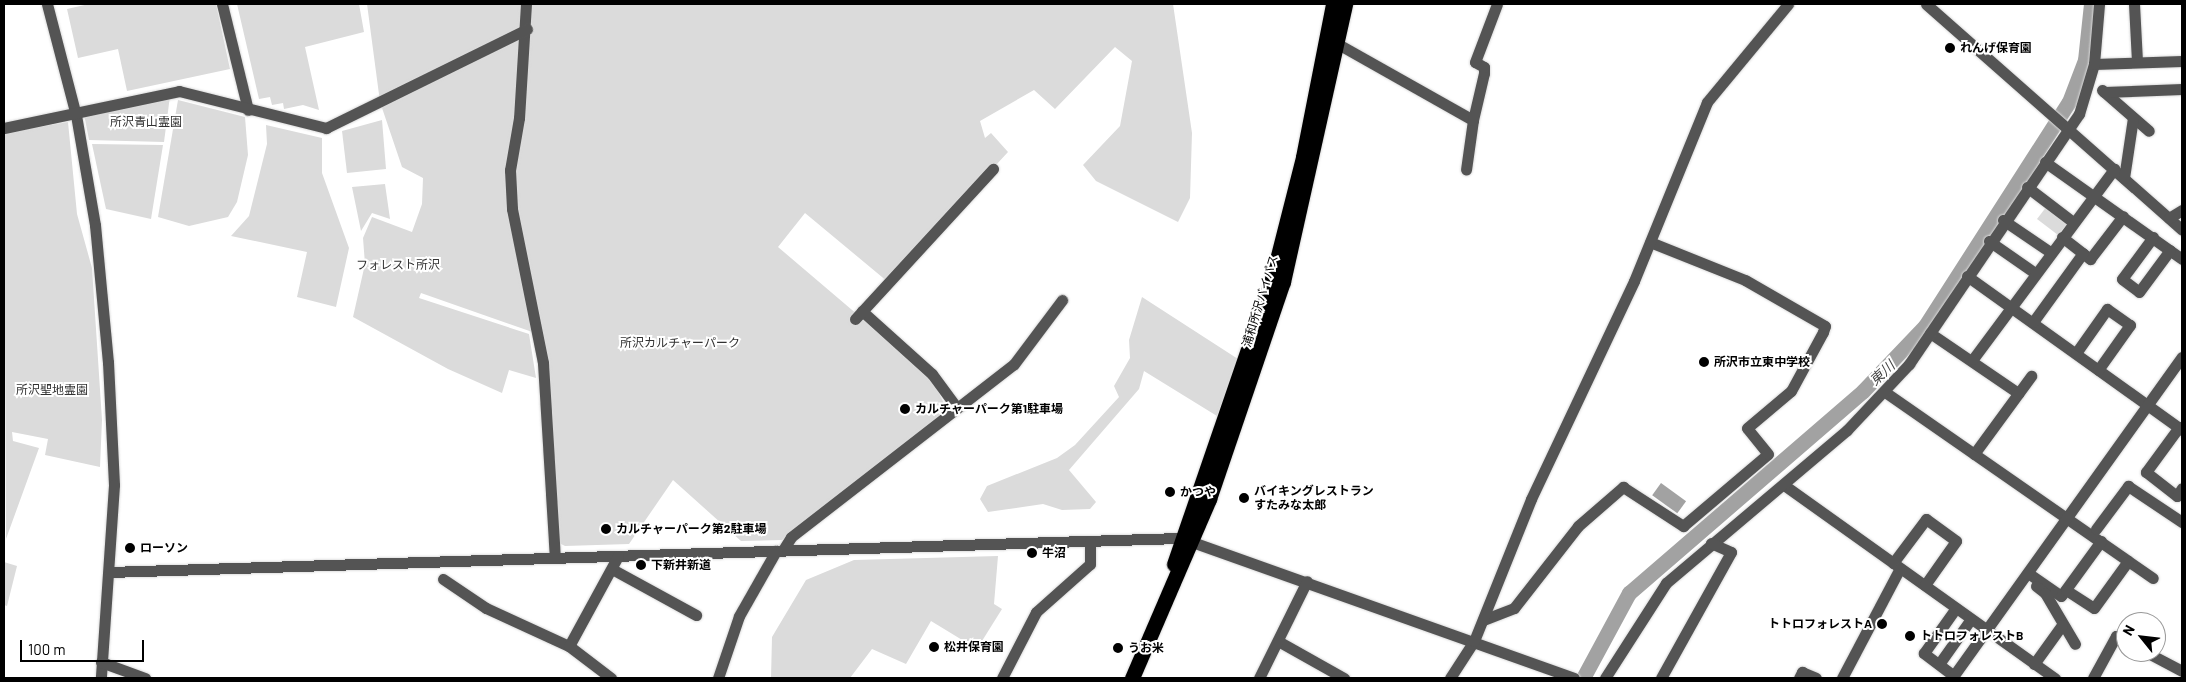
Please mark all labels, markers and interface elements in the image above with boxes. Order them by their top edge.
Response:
place label: れんげ保育園 [1960,41,2032,55]
marker: れんげ保育園 [1944,42,1956,54]
park label: 所沢青山霊園 [110,115,182,129]
street label: 浦和所沢バイパス [1239,253,1281,349]
park label: フォレスト所沢 [356,258,440,272]
park label: 所沢カルチャーパーク [620,336,740,350]
place label: 所沢市立東中学校 [1714,355,1810,369]
marker: 所沢市立東中学校 [1698,356,1710,368]
water label: 東川 [1866,357,1898,389]
park label: 所沢聖地霊園 [16,383,88,397]
place label: カルチャーパーク第1駐車場 [915,402,1063,416]
marker: カルチャーパーク第1駐車場 [899,403,911,415]
place label: バイキングレストラン すたみな太郎 [1254,484,1374,512]
place label: かつや [1180,485,1216,499]
marker: かつや [1164,486,1176,498]
marker: バイキングレストラン すたみな太郎 [1238,492,1250,504]
place label: カルチャーパーク第2駐車場 [616,522,767,536]
marker: カルチャーパーク第2駐車場 [600,523,612,535]
place label: ローソン [140,541,188,555]
marker: ローソン [124,542,136,554]
place label: 牛沼 [1042,546,1066,560]
marker: 牛沼 [1026,547,1038,559]
place label: 下新井新道 [651,558,711,572]
marker: 下新井新道 [635,559,647,571]
north arrow [2116,612,2166,662]
place label: トトロフォレストA [1768,617,1872,631]
marker: トトロフォレストA [1876,618,1888,630]
text: N [2119,622,2138,638]
place label: トトロフォレストB [1920,629,2023,643]
scale bar [22,630,146,662]
marker: トトロフォレストB [1904,630,1916,642]
text: 100 m [28,640,66,658]
place label: 松井保育園 [944,640,1004,654]
marker: 松井保育園 [928,641,940,653]
place label: うお米 [1128,641,1164,655]
marker: うお米 [1112,642,1124,654]

